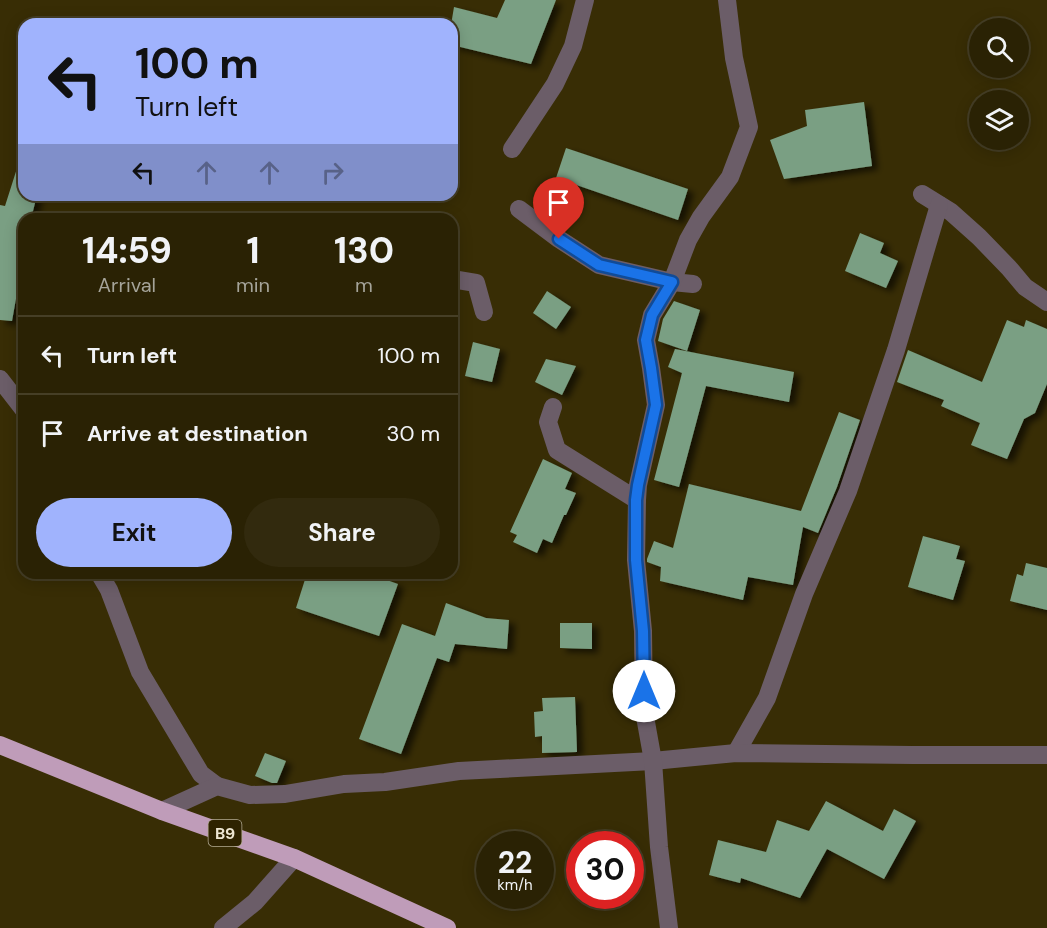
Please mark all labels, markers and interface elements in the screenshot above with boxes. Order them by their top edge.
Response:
map controls [969,18,1029,150]
button: search [969,18,1029,78]
text: 100 m [135,36,259,91]
icon: left [36,42,114,120]
text: Turn left [135,89,238,124]
button: layers [969,90,1029,150]
icon: left [127,156,160,189]
icon: ahead [190,156,223,189]
icon: ahead [253,156,286,189]
icon: right [316,156,349,189]
pin [533,177,584,239]
icon: arrive [542,186,575,219]
text: 14:59 [82,227,172,274]
text: 1 [246,227,260,274]
text: 130 [334,227,394,274]
text: Arrival [98,272,156,298]
text: min [236,272,270,298]
text: m [355,272,373,298]
icon: left [36,339,69,372]
text: Turn left [87,341,177,370]
text: 100 m [378,341,440,370]
icon: arrive [36,417,69,450]
text: Arrive at destination [87,419,308,448]
text: 30 m [386,419,440,448]
button: Exit [36,498,232,567]
button: Share [244,498,440,567]
position arrow [612,659,676,723]
road number: B9 [208,820,242,846]
speed limit sign: 30 [566,831,644,909]
text: 22 [498,843,532,882]
text: km/h [497,875,533,895]

